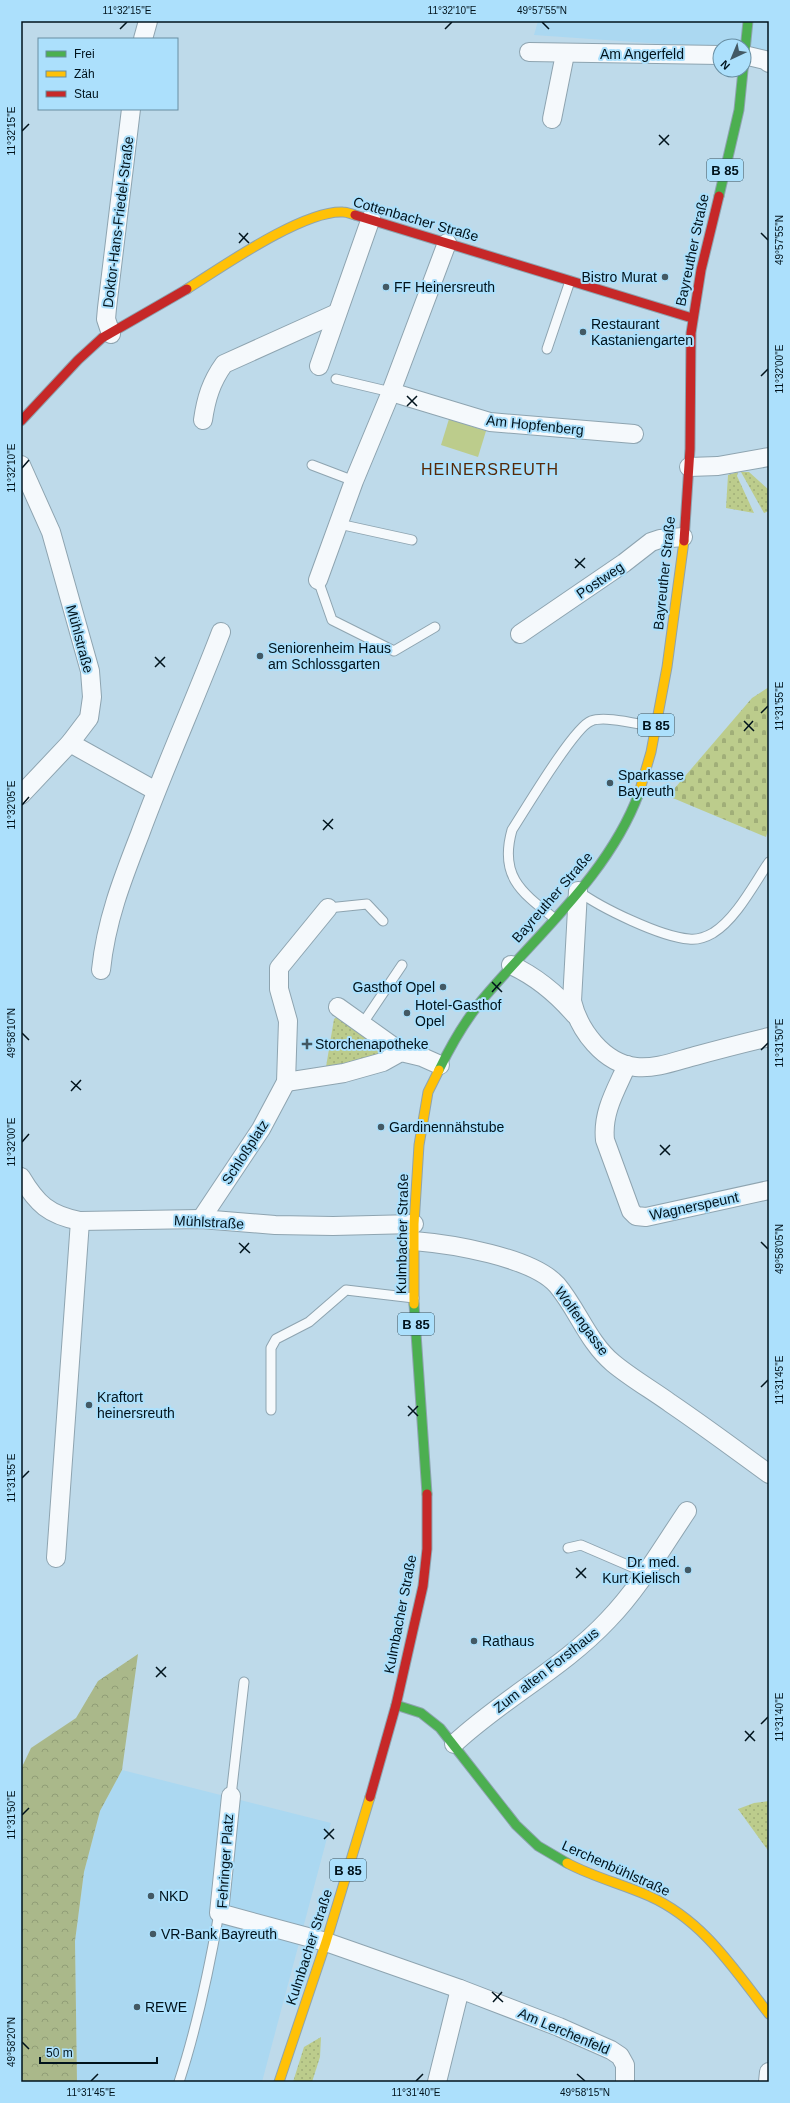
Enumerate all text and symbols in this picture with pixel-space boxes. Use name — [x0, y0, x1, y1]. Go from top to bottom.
text: 11°32'15"E — [103, 5, 152, 16]
text: 11°32'10"E — [428, 5, 477, 16]
text: 49°57'55"N — [517, 5, 567, 16]
legend — [38, 38, 178, 110]
north arrow — [712, 38, 752, 78]
street label: Am Angerfeld — [600, 46, 684, 62]
text: Frei — [74, 47, 95, 61]
text: N — [718, 58, 732, 72]
text: Zäh — [74, 67, 95, 81]
text: Stau — [74, 87, 99, 101]
text: 11°32'15"E — [6, 106, 17, 155]
street label: Doktor-Hans-Friedel-Straße — [100, 135, 136, 309]
road number: B 85 — [707, 159, 743, 181]
street label: Bayreuther Straße — [672, 192, 712, 308]
street label: Cottenbacher Straße — [351, 193, 481, 245]
text: 49°57'55"N — [774, 215, 785, 265]
place label: Bistro Murat — [582, 269, 657, 285]
marker: Bistro Murat — [660, 272, 670, 282]
place label: FF Heinersreuth — [394, 279, 495, 295]
marker: FF Heinersreuth — [381, 282, 391, 292]
place label: Restaurant Kastaniengarten — [591, 316, 693, 348]
marker: Restaurant Kastaniengarten — [578, 327, 588, 337]
text: 11°32'00"E — [774, 344, 785, 393]
street label: Am Hopfenberg — [485, 412, 585, 438]
text: 11°32'10"E — [6, 443, 17, 492]
district label: HEINERSREUTH — [421, 461, 559, 478]
street label: Bayreuther Straße — [650, 515, 678, 631]
street label: Postweg — [573, 558, 627, 602]
street label: Mühlstraße — [63, 603, 97, 675]
place label: Seniorenheim Haus am Schlossgarten — [268, 640, 391, 672]
marker: Seniorenheim Haus am Schlossgarten — [255, 651, 265, 661]
text: 11°31'55"E — [774, 681, 785, 730]
road number: B 85 — [638, 714, 674, 736]
place label: Sparkasse Bayreuth — [618, 767, 684, 799]
marker: Sparkasse Bayreuth — [605, 778, 615, 788]
text: 11°32'05"E — [6, 780, 17, 829]
street label: Bayreuther Straße — [508, 848, 596, 945]
place label: Gasthof Opel — [353, 979, 435, 995]
marker: Gasthof Opel — [438, 982, 448, 992]
place label: Hotel-Gasthof Opel — [415, 997, 501, 1029]
text: 49°58'10"N — [6, 1008, 17, 1058]
marker: Hotel-Gasthof Opel — [402, 1008, 412, 1018]
text: 11°31'50"E — [774, 1018, 785, 1067]
place label: Storchenapotheke — [315, 1036, 429, 1052]
marker: Storchenapotheke — [302, 1039, 312, 1049]
text: 11°32'00"E — [6, 1117, 17, 1166]
street label: Schloßplatz — [218, 1117, 272, 1187]
place label: Gardinennähstube — [389, 1119, 504, 1135]
marker: Gardinennähstube — [376, 1122, 386, 1132]
street label: Kulmbacher Straße — [393, 1173, 411, 1294]
street label: Wagnerspeunt — [648, 1189, 740, 1223]
street label: Mühlstraße — [174, 1212, 245, 1232]
text: 49°58'05"N — [774, 1224, 785, 1274]
street label: Wolfengasse — [552, 1284, 612, 1359]
road number: B 85 — [398, 1313, 434, 1335]
text: 11°31'45"E — [774, 1355, 785, 1404]
place label: Kraftort heinersreuth — [97, 1389, 175, 1421]
marker: Kraftort heinersreuth — [84, 1400, 94, 1410]
text: 11°31'55"E — [6, 1453, 17, 1502]
street label: Kulmbacher Straße — [381, 1553, 419, 1675]
place label: Dr. med. Kurt Kielisch — [602, 1554, 680, 1586]
marker: Dr. med. Kurt Kielisch — [683, 1565, 693, 1575]
street label: Zum alten Forsthaus — [490, 1624, 602, 1716]
place label: Rathaus — [482, 1633, 534, 1649]
marker: Rathaus — [469, 1636, 479, 1646]
text: 11°31'40"E — [774, 1692, 785, 1741]
text: 11°31'50"E — [6, 1790, 17, 1839]
street label: Fehringer Platz — [214, 1813, 236, 1909]
street label: Lerchenbühlstraße — [559, 1837, 673, 1899]
road number: B 85 — [330, 1859, 366, 1881]
street label: Kulmbacher Straße — [283, 1887, 335, 2007]
place label: NKD — [159, 1888, 189, 1904]
marker: NKD — [146, 1891, 156, 1901]
place label: VR-Bank Bayreuth — [161, 1926, 277, 1942]
marker: VR-Bank Bayreuth — [148, 1929, 158, 1939]
place label: REWE — [145, 1999, 187, 2015]
marker: REWE — [132, 2002, 142, 2012]
street label: Am Lerchenfeld — [516, 2004, 612, 2058]
text: 49°58'20"N — [6, 2017, 17, 2067]
scale bar — [40, 2039, 157, 2065]
text: 50 m — [46, 2046, 73, 2060]
text: 11°31'45"E — [67, 2087, 116, 2098]
text: 11°31'40"E — [392, 2087, 441, 2098]
text: 49°58'15"N — [560, 2087, 610, 2098]

